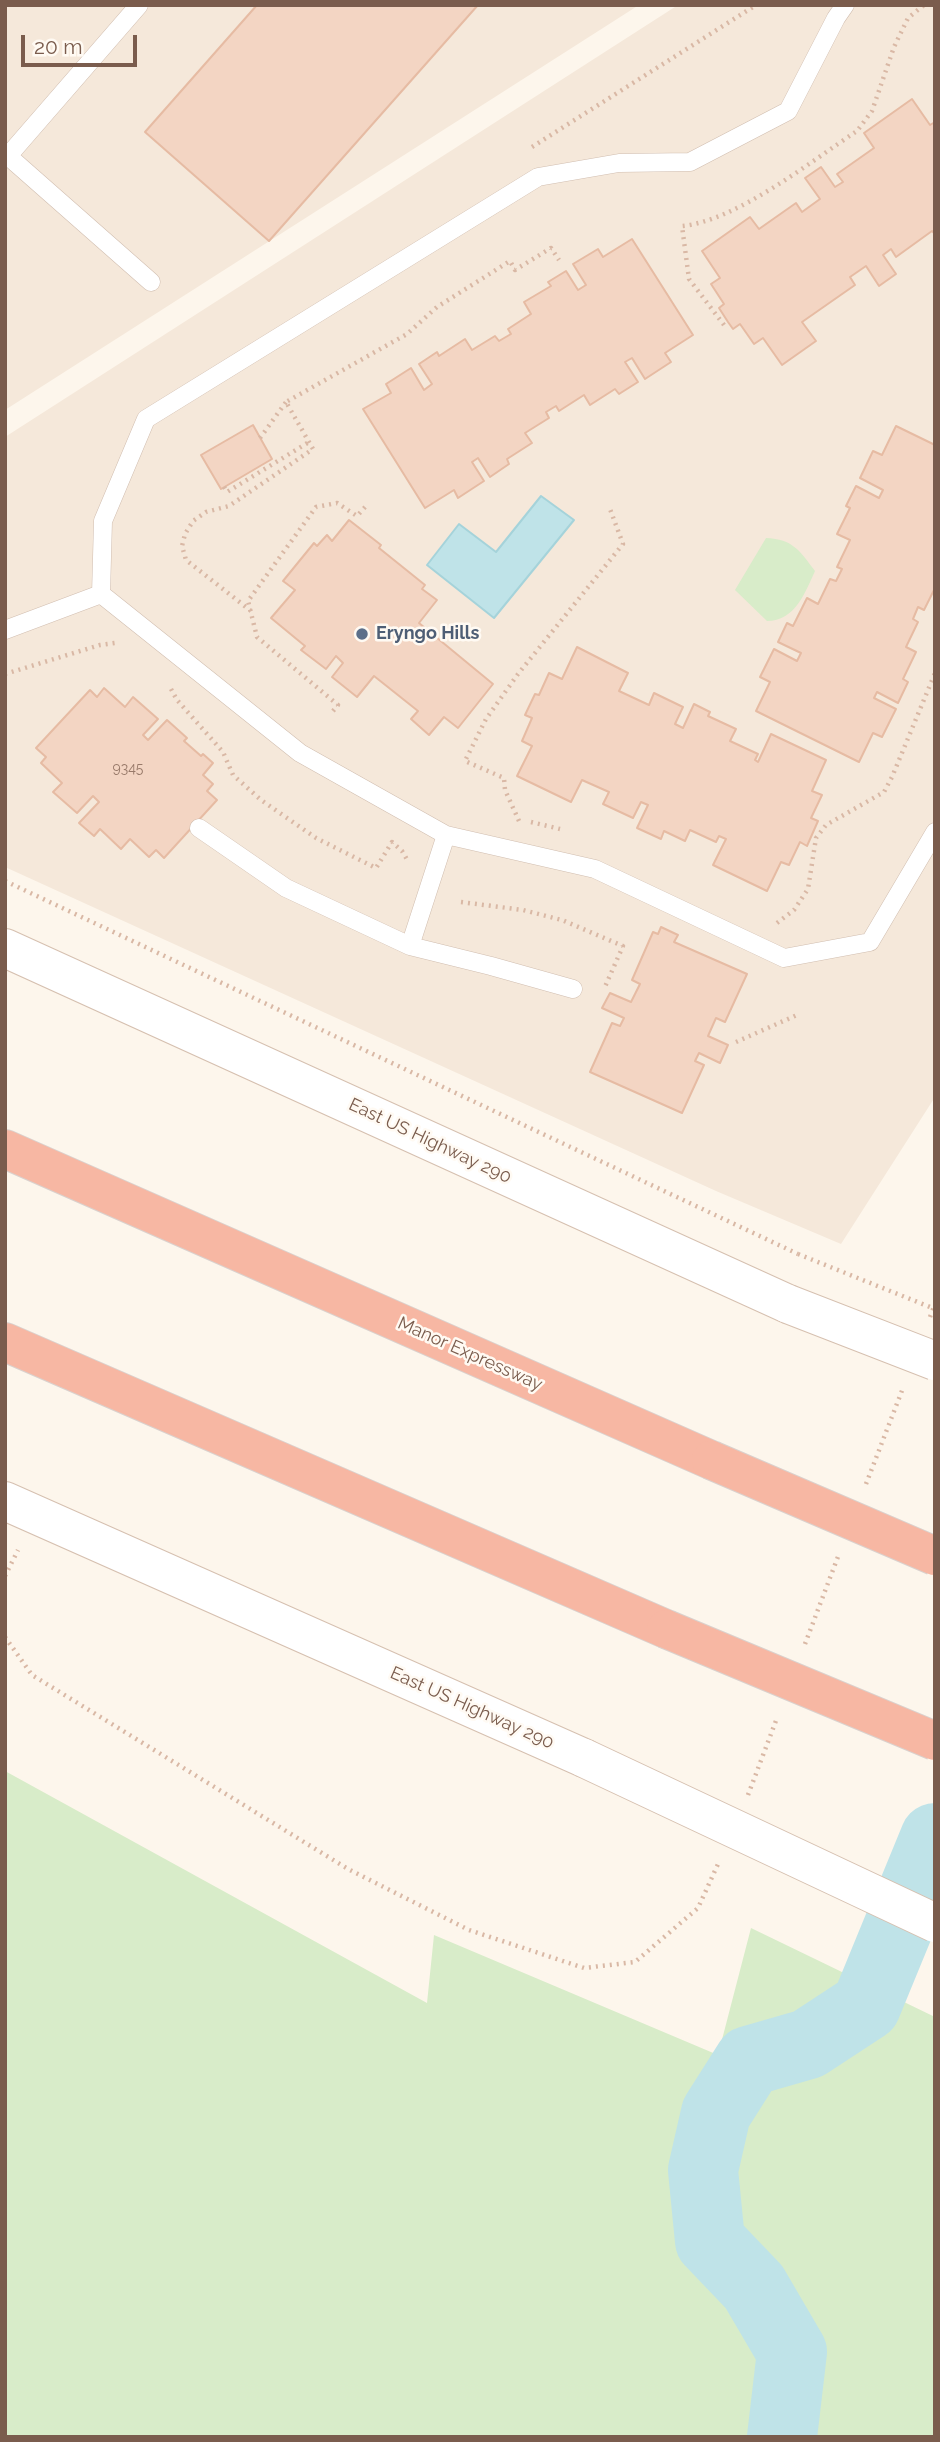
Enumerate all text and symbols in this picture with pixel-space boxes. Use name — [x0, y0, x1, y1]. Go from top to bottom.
scale bar — [24, 21, 140, 65]
text: 20 m — [34, 34, 82, 59]
place label: Eryngo Hills — [376, 623, 479, 645]
marker: Eryngo Hills — [354, 626, 370, 642]
house number: 9345 — [113, 761, 143, 777]
street label: East US Highway 290 — [345, 1094, 515, 1188]
street label: Manor Expressway — [394, 1312, 546, 1396]
street label: East US Highway 290 — [387, 1662, 557, 1754]

